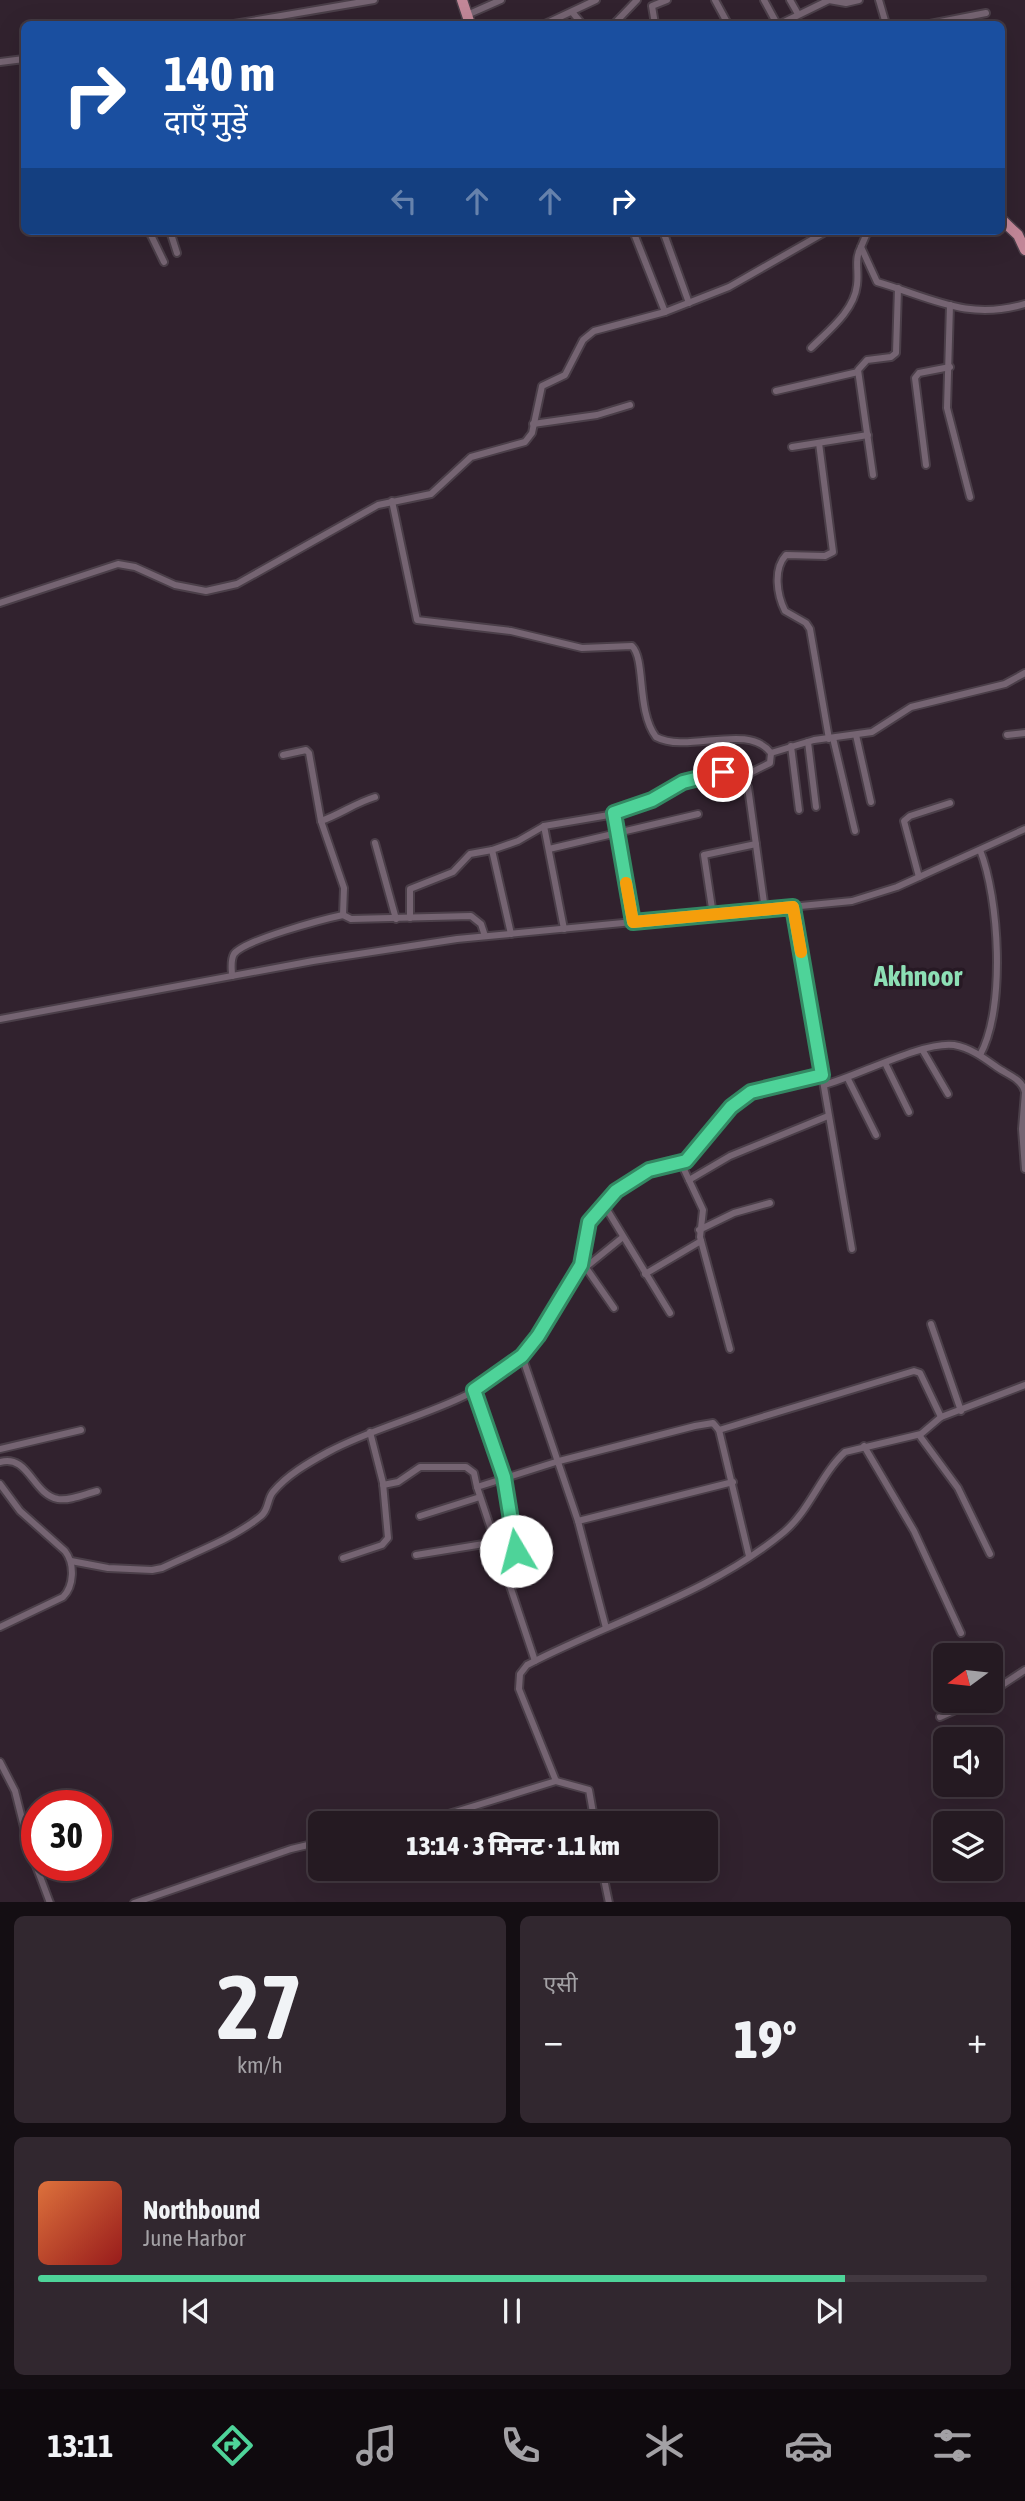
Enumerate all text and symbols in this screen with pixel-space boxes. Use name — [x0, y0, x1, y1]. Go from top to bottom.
text: 140 m — [164, 45, 275, 101]
icon: right — [49, 49, 140, 140]
text: दाएँ मुड़ें — [164, 103, 248, 140]
icon: left — [385, 182, 423, 220]
icon: ahead — [458, 182, 496, 220]
icon: ahead — [531, 182, 569, 220]
icon: right — [604, 182, 642, 220]
pin — [693, 742, 753, 802]
icon: arrive — [704, 753, 742, 791]
district label: Akhnoor — [873, 960, 963, 992]
position arrow — [479, 1514, 553, 1588]
north arrow — [933, 1643, 1003, 1713]
map controls — [933, 1643, 1003, 1881]
button: sound — [933, 1727, 1003, 1797]
speed limit sign: 30 — [21, 1790, 112, 1881]
button: layers — [933, 1811, 1003, 1881]
text: 13:14 · 3 मिनट · 1.1 km — [406, 1831, 620, 1861]
text: 27 — [217, 1954, 303, 2058]
text: एसी — [544, 1971, 578, 1997]
text: 19° — [734, 2009, 797, 2069]
text: − — [544, 2018, 563, 2061]
text: + — [967, 2018, 987, 2061]
text: km/h — [237, 2052, 283, 2078]
text: Northbound — [143, 2195, 260, 2225]
text: June Harbor — [143, 2225, 246, 2251]
icon: previous — [177, 2292, 215, 2330]
icon: pause — [493, 2292, 531, 2330]
icon: next — [810, 2292, 848, 2330]
icon: directions — [208, 2421, 257, 2470]
icon: music — [352, 2421, 401, 2470]
icon: phone — [496, 2421, 545, 2470]
icon: climate — [640, 2421, 689, 2470]
icon: car — [784, 2421, 833, 2470]
icon: filters — [928, 2421, 977, 2470]
text: 13:11 — [48, 2427, 113, 2464]

